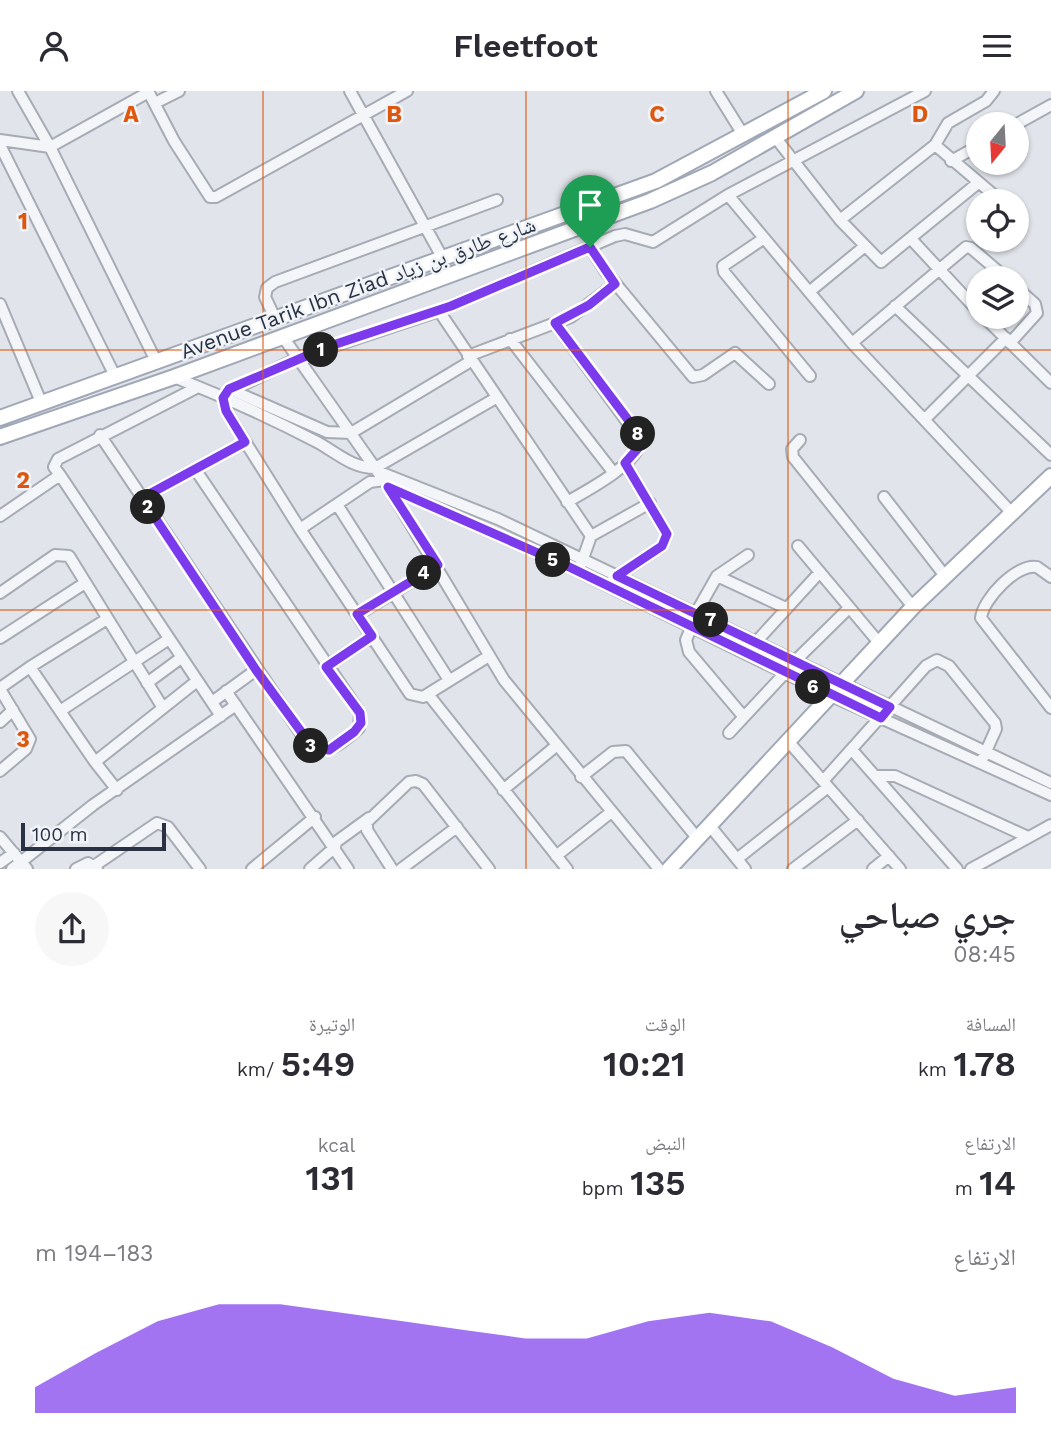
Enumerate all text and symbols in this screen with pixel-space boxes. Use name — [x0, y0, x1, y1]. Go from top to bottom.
icon: person — [35, 27, 73, 65]
text: Fleetfoot — [453, 27, 598, 65]
icon: menu — [978, 27, 1016, 65]
text: A — [123, 101, 139, 128]
text: B — [386, 101, 402, 128]
text: C — [649, 101, 665, 128]
text: D — [912, 101, 928, 128]
north arrow — [966, 112, 1029, 175]
map controls — [966, 112, 1029, 329]
pin — [560, 175, 620, 247]
icon: arrive — [571, 186, 609, 224]
button: locate — [966, 189, 1029, 252]
text: 1 — [18, 208, 28, 235]
street label: Avenue Tarik Ibn Ziad شارع طارق بن زياد — [177, 211, 539, 365]
button: layers — [966, 266, 1029, 329]
pin: 1 — [304, 333, 338, 367]
text: 1 — [316, 338, 325, 361]
pin: 8 — [620, 417, 656, 451]
text: 8 — [632, 422, 643, 445]
text: 2 — [16, 467, 30, 494]
pin: 2 — [130, 489, 166, 525]
text: 2 — [142, 495, 153, 518]
pin: 5 — [536, 543, 570, 577]
text: 5 — [547, 548, 558, 571]
pin: 4 — [406, 555, 442, 591]
text: 4 — [417, 561, 430, 584]
pin: 7 — [694, 603, 728, 637]
text: 7 — [705, 608, 716, 631]
pin: 6 — [796, 669, 830, 705]
text: 6 — [807, 675, 818, 698]
text: 3 — [16, 726, 30, 753]
pin: 3 — [294, 729, 328, 763]
text: 3 — [305, 734, 316, 757]
scale bar — [21, 820, 166, 852]
text: 100 m — [32, 823, 88, 846]
button: share — [35, 892, 109, 966]
text: جري صباحي — [838, 893, 1016, 937]
text: 08:45 — [953, 941, 1016, 968]
text: الوتيرة — [309, 1013, 355, 1036]
text: الوقت — [645, 1013, 686, 1036]
text: المسافة — [966, 1013, 1016, 1036]
text: 5:49 — [281, 1043, 355, 1085]
text: 10:21 — [603, 1043, 686, 1085]
text: 1.78 — [953, 1043, 1016, 1085]
text: /km — [237, 1058, 281, 1081]
text: km — [918, 1058, 953, 1081]
text: النبض — [645, 1132, 686, 1155]
text: الارتفاع — [964, 1132, 1016, 1155]
text: kcal — [318, 1134, 355, 1157]
text: 131 — [306, 1157, 355, 1199]
text: 135 — [630, 1162, 686, 1204]
text: 14 — [979, 1162, 1016, 1204]
text: bpm — [582, 1177, 630, 1200]
text: m — [955, 1177, 979, 1200]
text: 183–194 m — [35, 1240, 153, 1267]
text: الارتفاع — [953, 1244, 1016, 1271]

